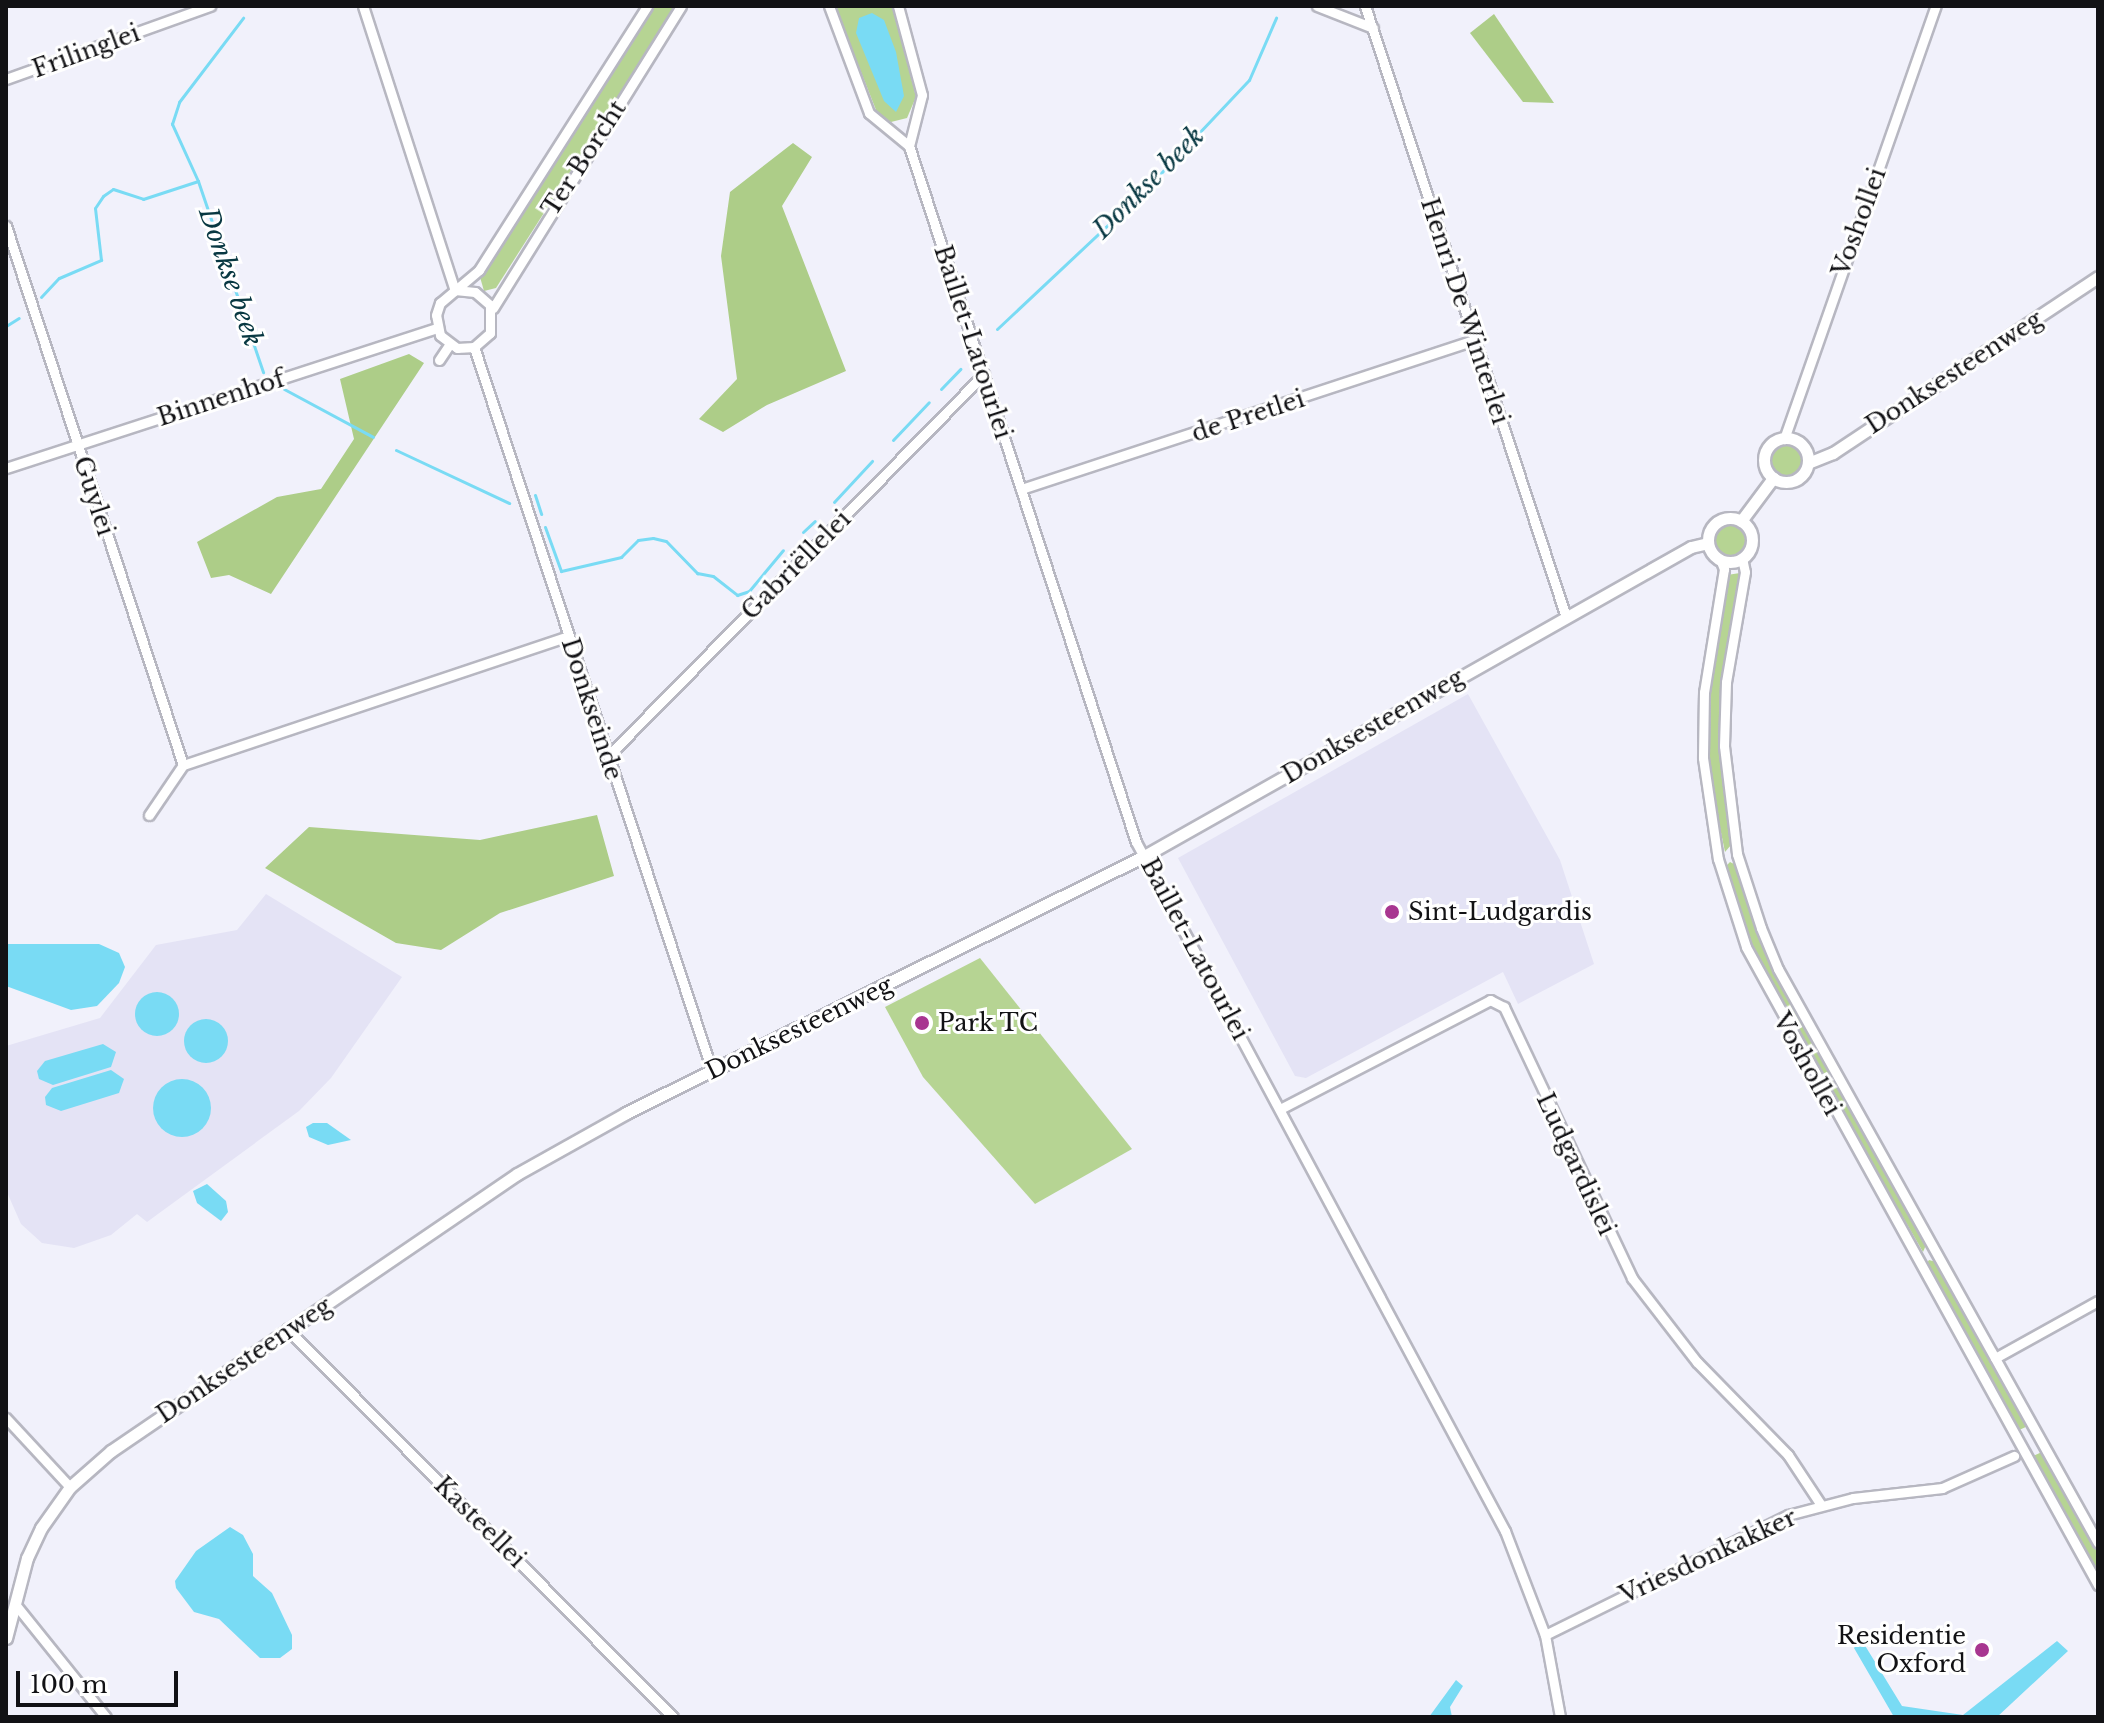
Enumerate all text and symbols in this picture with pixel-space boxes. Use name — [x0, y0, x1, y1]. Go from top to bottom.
street label: Frilinglei — [28, 18, 144, 84]
street label: Ter Borcht — [536, 95, 632, 221]
water label: Donkse beek — [1087, 121, 1211, 245]
street label: Voshollei — [1826, 164, 1892, 280]
street label: Henri De Winterlei — [1415, 194, 1515, 428]
water label: Donkse beek — [192, 204, 268, 350]
street label: Baillet-Latourlei — [928, 242, 1018, 442]
street label: Donksesteenweg — [1860, 304, 2048, 440]
street label: Binnenhof — [154, 364, 288, 432]
street label: de Pretlei — [1188, 384, 1308, 448]
street label: Guylei — [68, 453, 120, 539]
street label: Gabriëllelei — [735, 504, 857, 626]
street label: Donkseinde — [556, 634, 628, 784]
street label: Donksesteenweg — [1277, 662, 1469, 790]
street label: Baillet-Latourlei — [1135, 853, 1255, 1045]
place label: Sint-Ludgardis — [1408, 898, 1592, 926]
marker: Sint-Ludgardis — [1383, 903, 1401, 921]
street label: Donksesteenweg — [701, 970, 897, 1086]
street label: Voshollei — [1767, 1008, 1847, 1120]
place label: Park TC — [938, 1009, 1039, 1037]
marker: Park TC — [913, 1014, 931, 1032]
street label: Ludgardislei — [1530, 1088, 1622, 1240]
street label: Donksesteenweg — [151, 1291, 337, 1429]
street label: Kasteellei — [428, 1470, 532, 1574]
street label: Vriesdonkakker — [1615, 1502, 1801, 1610]
place label: Residentie Oxford — [1837, 1622, 1966, 1678]
marker: Residentie Oxford — [1973, 1641, 1991, 1659]
scale bar — [20, 1655, 182, 1705]
text: 100 m — [30, 1670, 108, 1699]

